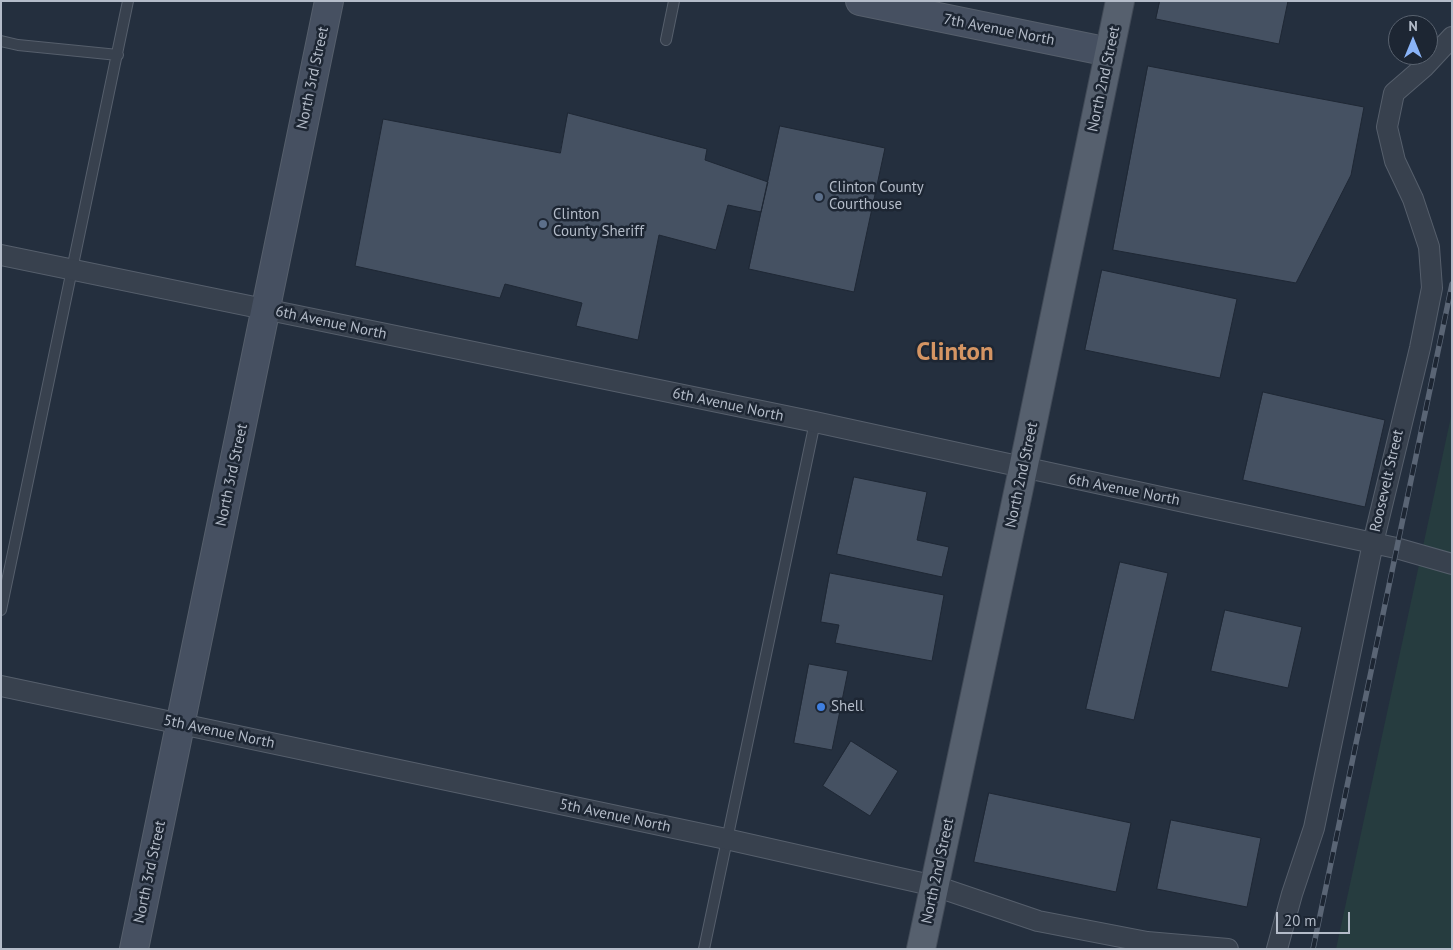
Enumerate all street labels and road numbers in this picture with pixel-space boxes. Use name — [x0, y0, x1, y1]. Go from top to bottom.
street label: 7th Avenue North — [942, 10, 1056, 50]
street label: North 2nd Street — [1084, 24, 1124, 134]
street label: North 3rd Street — [293, 25, 333, 131]
street label: 6th Avenue North — [274, 302, 388, 344]
street label: 6th Avenue North — [671, 384, 785, 426]
street label: North 2nd Street — [1002, 420, 1042, 530]
street label: North 3rd Street — [212, 422, 252, 528]
street label: Roosevelt Street — [1366, 428, 1408, 534]
street label: 6th Avenue North — [1067, 470, 1181, 510]
street label: 5th Avenue North — [162, 711, 276, 753]
street label: 5th Avenue North — [558, 795, 672, 837]
street label: North 2nd Street — [918, 816, 958, 926]
street label: North 3rd Street — [130, 819, 170, 925]

